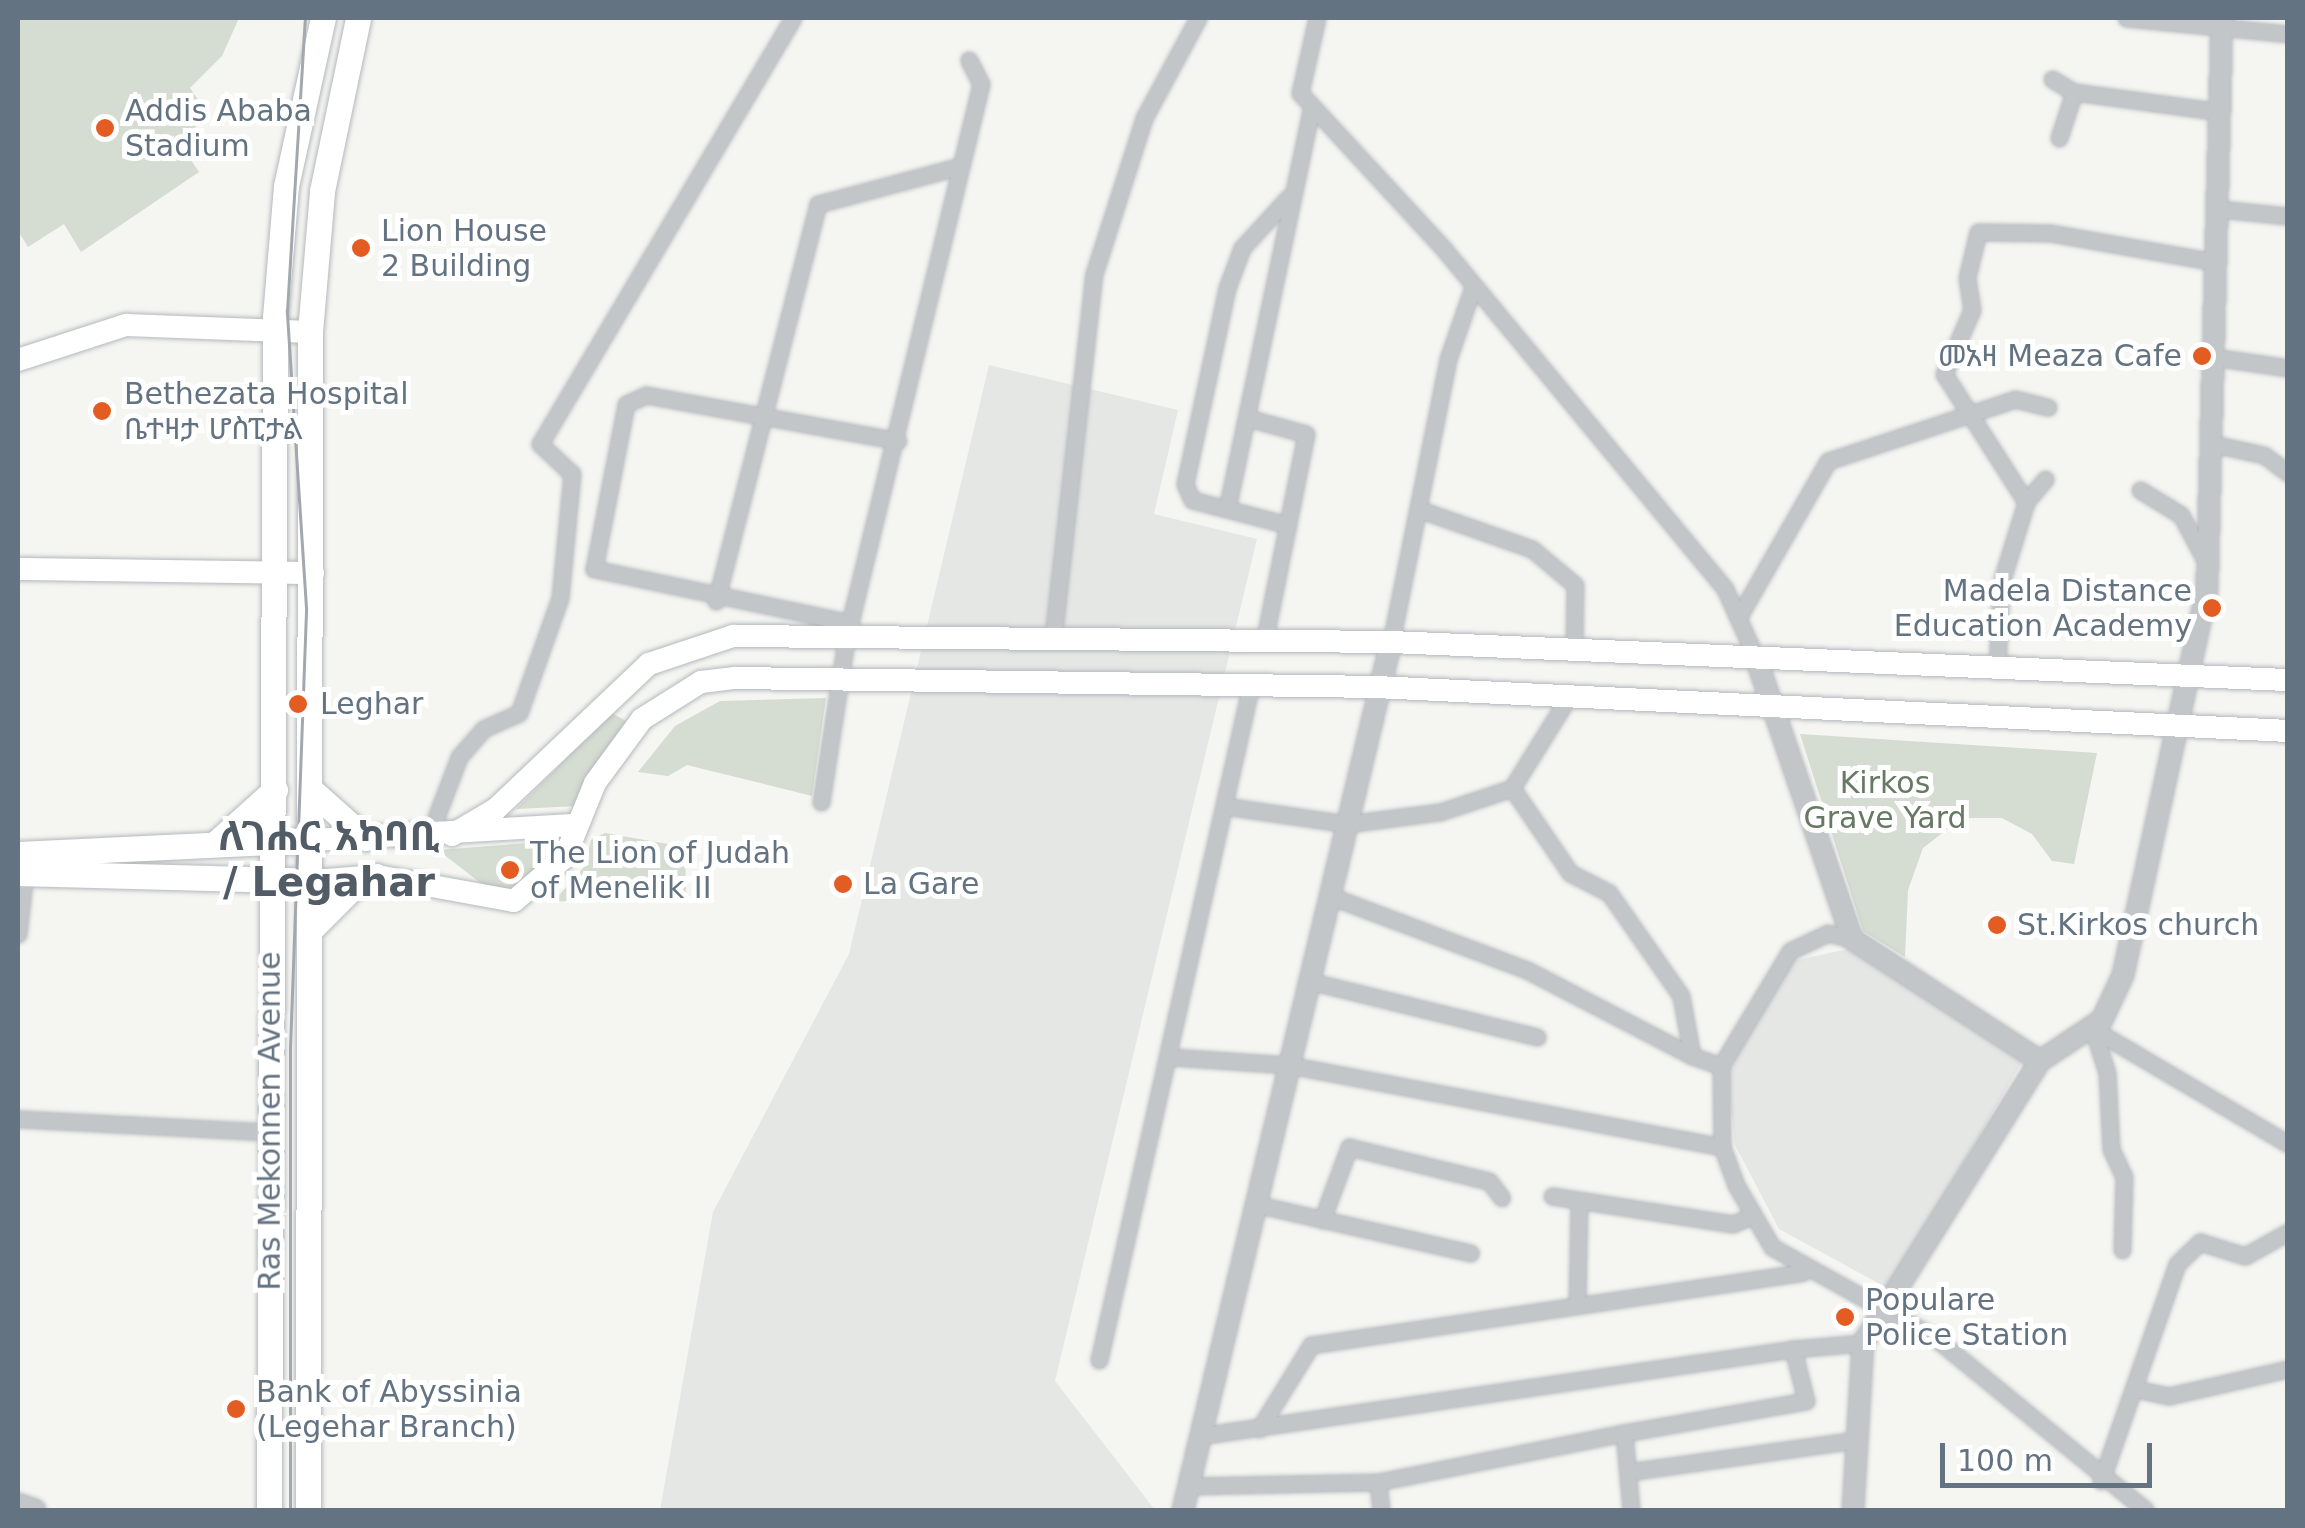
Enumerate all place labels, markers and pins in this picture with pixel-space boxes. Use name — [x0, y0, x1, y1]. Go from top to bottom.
place label: Addis Ababa Stadium — [125, 93, 312, 164]
marker: Addis Ababa Stadium — [94, 117, 116, 139]
place label: Lion House 2 Building — [381, 213, 547, 284]
marker: Lion House 2 Building — [350, 237, 372, 259]
place label: መአዛ Meaza Cafe — [1938, 338, 2182, 374]
marker: መአዛ Meaza Cafe — [2191, 345, 2213, 367]
place label: Bethezata Hospital ቤተዛታ ሆስፒታል — [124, 376, 408, 446]
marker: Bethezata Hospital ቤተዛታ ሆስፒታል — [89, 398, 115, 424]
place label: Madela Distance Education Academy — [1894, 573, 2192, 644]
marker: Madela Distance Education Academy — [2201, 597, 2223, 619]
place label: Leghar — [320, 686, 423, 722]
marker: Leghar — [285, 691, 311, 717]
place label: The Lion of Judah of Menelik II — [530, 835, 790, 906]
marker: The Lion of Judah of Menelik II — [499, 859, 521, 881]
place label: La Gare — [863, 866, 979, 902]
marker: La Gare — [832, 873, 854, 895]
place label: St.Kirkos church — [2017, 907, 2259, 943]
marker: St.Kirkos church — [1986, 914, 2008, 936]
place label: Populare Police Station — [1865, 1282, 2068, 1352]
marker: Populare Police Station — [1834, 1306, 1856, 1328]
place label: Bank of Abyssinia (Legehar Branch) — [256, 1374, 522, 1444]
marker: Bank of Abyssinia (Legehar Branch) — [225, 1398, 247, 1420]

